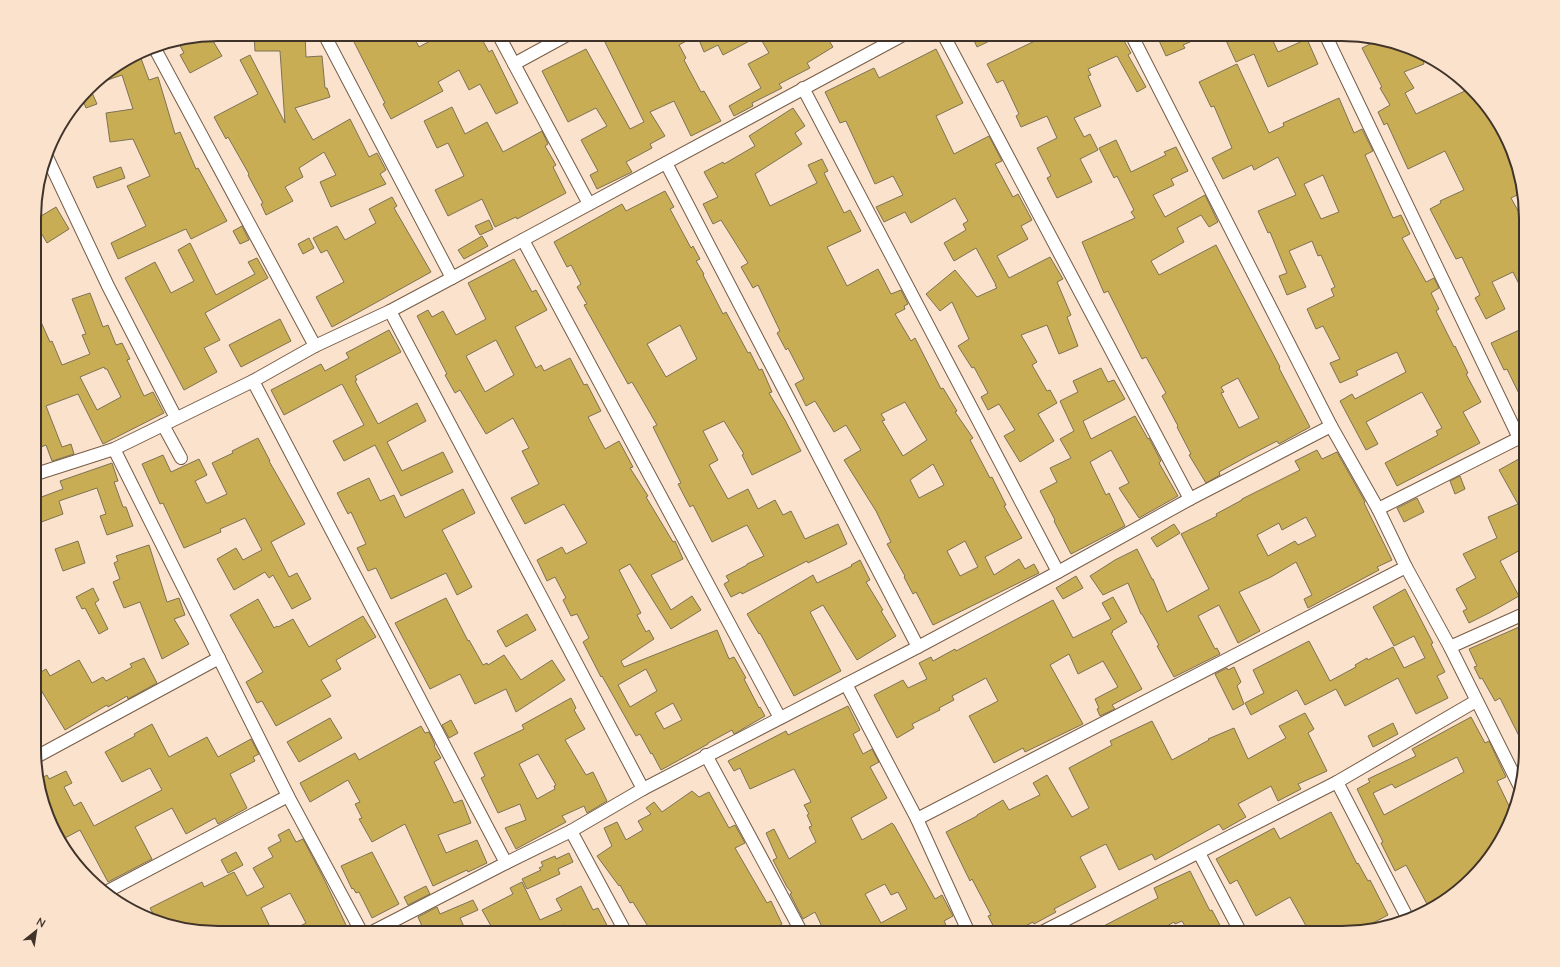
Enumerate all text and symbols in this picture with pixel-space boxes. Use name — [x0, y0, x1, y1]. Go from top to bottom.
north arrow — [16, 911, 56, 951]
text: N — [33, 914, 48, 931]

